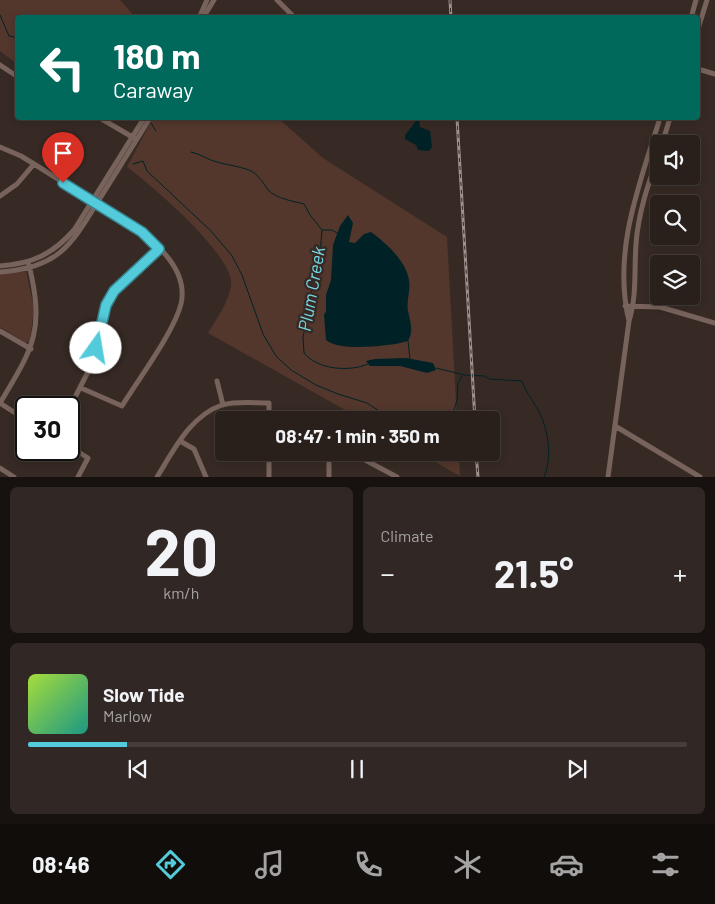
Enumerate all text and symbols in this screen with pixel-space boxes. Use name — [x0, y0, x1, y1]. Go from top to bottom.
text: 180 m — [113, 34, 201, 76]
icon: left — [30, 35, 95, 100]
text: Caraway — [113, 76, 193, 102]
pin — [42, 132, 84, 183]
map controls — [650, 135, 700, 305]
button: sound — [650, 135, 700, 185]
icon: arrive — [49, 139, 77, 167]
button: search — [650, 195, 700, 245]
water label: Plum Creek — [293, 244, 329, 333]
button: layers — [650, 255, 700, 305]
position arrow — [69, 321, 121, 373]
speed limit sign: 30 — [15, 396, 80, 461]
text: 08:47 · 1 min · 350 m — [275, 424, 440, 447]
text: 20 — [145, 511, 218, 589]
text: Climate — [381, 526, 433, 545]
text: 21.5° — [494, 550, 574, 596]
text: − — [381, 556, 395, 590]
text: + — [673, 556, 687, 590]
text: km/h — [163, 583, 199, 602]
text: Slow Tide — [103, 683, 185, 706]
text: Marlow — [103, 706, 152, 725]
icon: previous — [124, 755, 152, 783]
icon: pause — [343, 755, 371, 783]
icon: next — [563, 755, 591, 783]
icon: directions — [153, 847, 188, 882]
icon: music — [252, 847, 287, 882]
icon: phone — [351, 847, 386, 882]
icon: climate — [450, 847, 485, 882]
icon: car — [549, 847, 584, 882]
icon: filters — [648, 847, 683, 882]
text: 08:46 — [32, 851, 90, 877]

